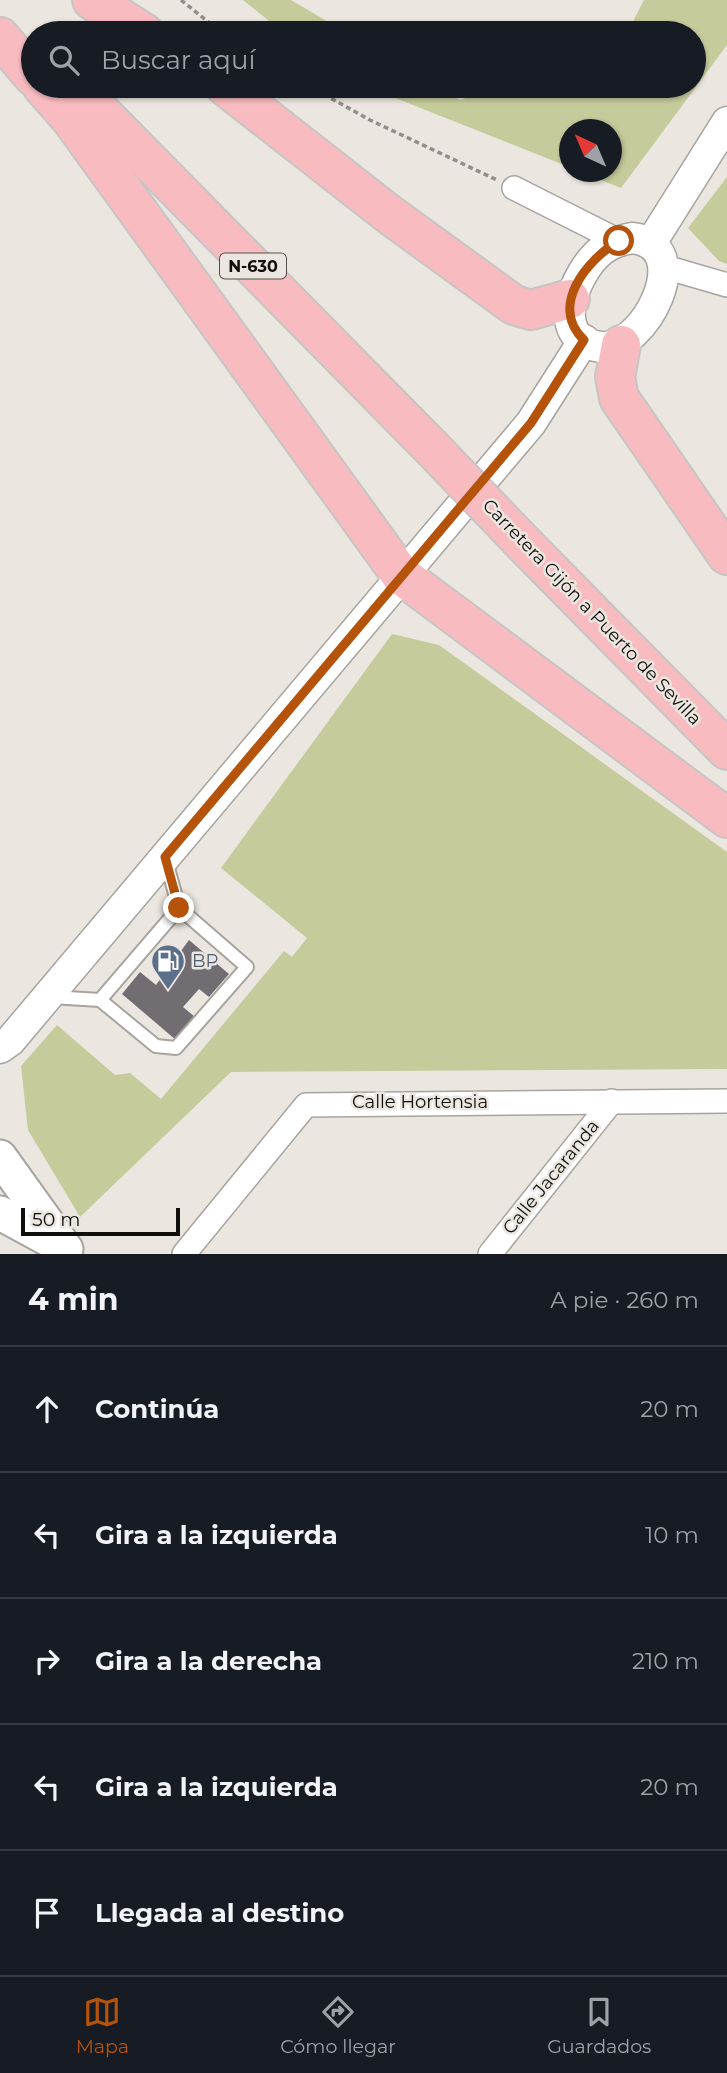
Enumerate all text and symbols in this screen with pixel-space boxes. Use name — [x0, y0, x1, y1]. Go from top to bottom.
search box — [21, 21, 706, 98]
icon: search — [45, 41, 83, 79]
text: Buscar aquí — [101, 44, 255, 76]
north arrow — [559, 119, 622, 182]
route start — [603, 225, 634, 256]
road number: N-630 — [220, 254, 286, 278]
street label: Carretera Gijón a Puerto de Sevilla — [478, 494, 706, 730]
route end — [163, 892, 194, 923]
fuel station icon: BP — [149, 942, 187, 991]
place label: BP — [192, 950, 219, 972]
street label: Calle Hortensia — [352, 1091, 488, 1113]
street label: Calle Jacaranda — [498, 1115, 604, 1239]
scale bar — [21, 1205, 180, 1237]
text: 50 m — [32, 1208, 80, 1231]
text: 4 min — [28, 1281, 118, 1318]
text: A pie · 260 m — [550, 1286, 699, 1314]
icon: ahead — [28, 1390, 66, 1428]
text: Continúa — [95, 1393, 219, 1425]
text: 20 m — [640, 1395, 699, 1423]
icon: left — [28, 1516, 66, 1554]
text: Gira a la izquierda — [95, 1519, 338, 1551]
text: 10 m — [645, 1521, 699, 1549]
icon: right — [28, 1642, 66, 1680]
text: Gira a la derecha — [95, 1645, 322, 1677]
text: 210 m — [632, 1647, 699, 1675]
icon: left — [28, 1768, 66, 1806]
text: Gira a la izquierda — [95, 1771, 338, 1803]
text: 20 m — [640, 1773, 699, 1801]
icon: arrive — [28, 1894, 66, 1932]
text: Llegada al destino — [95, 1897, 344, 1929]
tab: Mapa — [76, 1993, 129, 2058]
tab: Cómo llegar — [280, 1993, 396, 2058]
tab: Guardados — [547, 1993, 651, 2058]

